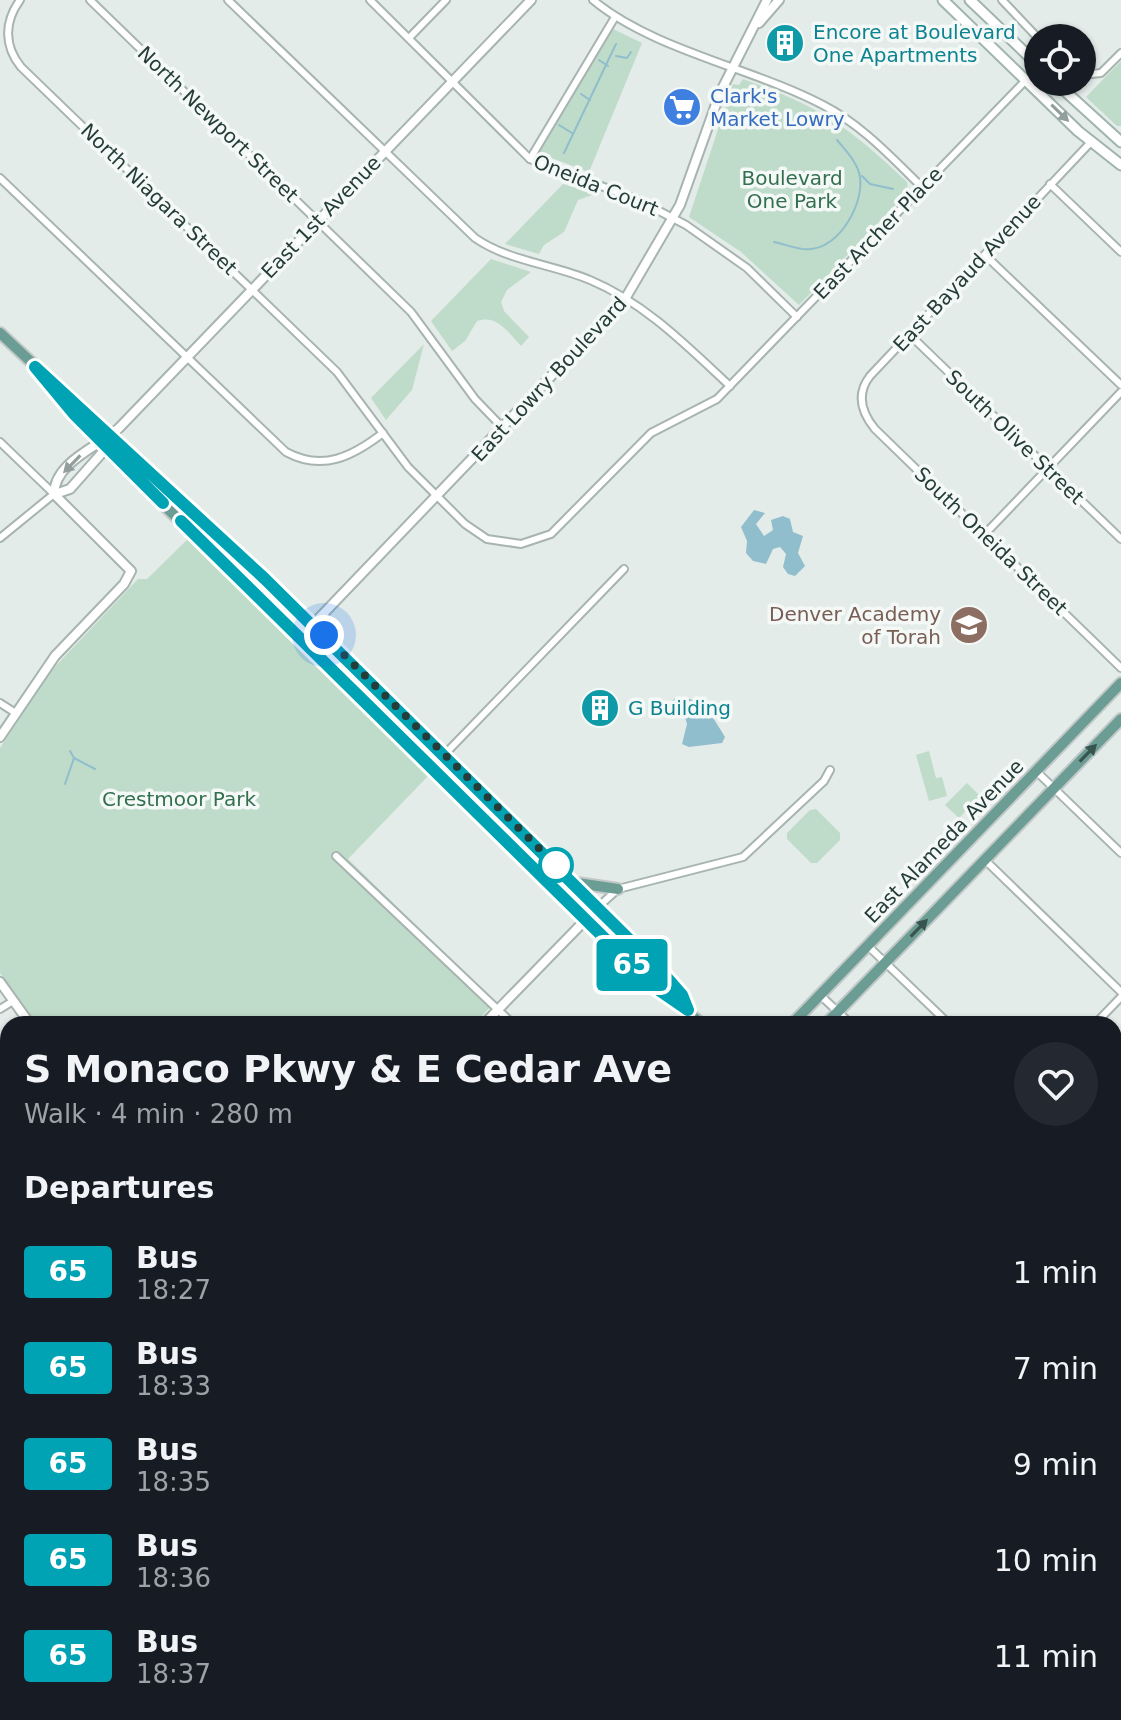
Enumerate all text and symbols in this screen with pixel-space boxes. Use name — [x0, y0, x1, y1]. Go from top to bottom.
place label: Encore at Boulevard One Apartments — [813, 20, 1016, 67]
building icon: Encore at Boulevard One Apartments — [764, 22, 806, 64]
map controls — [1024, 24, 1096, 96]
button: locate — [1024, 24, 1096, 96]
street label: North Newport Street — [133, 41, 303, 207]
place label: Clark's Market Lowry — [710, 84, 845, 131]
supermarket icon: Clark's Market Lowry — [661, 86, 703, 128]
one-way arrow — [1050, 103, 1069, 121]
street label: North Niagara Street — [76, 118, 242, 280]
street label: Oneida Court — [530, 149, 662, 221]
street label: East 1st Avenue — [256, 151, 386, 283]
street label: East Archer Place — [809, 162, 947, 304]
park label: Boulevard One Park — [741, 166, 843, 213]
street label: East Bayaud Avenue — [888, 190, 1046, 356]
street label: East Lowry Boulevard — [466, 292, 632, 466]
street label: South Olive Street — [941, 365, 1089, 509]
one-way arrow — [63, 454, 82, 473]
street label: South Oneida Street — [910, 462, 1072, 620]
place label: Denver Academy of Torah — [769, 602, 941, 649]
school or university icon: Denver Academy of Torah — [948, 604, 990, 646]
your location — [304, 615, 344, 655]
building icon: G Building — [579, 687, 621, 729]
place label: G Building — [628, 696, 731, 720]
one-way arrow — [1078, 744, 1096, 763]
street label: East Alameda Avenue — [860, 754, 1028, 928]
park label: Crestmoor Park — [102, 787, 256, 811]
unlabelled marker — [539, 848, 573, 882]
one-way arrow — [909, 919, 928, 938]
line badge: 65 — [596, 939, 668, 991]
text: 65 — [613, 948, 651, 981]
button: heart — [1014, 1042, 1098, 1126]
text: S Monaco Pkwy & E Cedar Ave — [24, 1047, 672, 1091]
text: Walk · 4 min · 280 m — [24, 1099, 293, 1129]
text: Departures — [24, 1170, 214, 1205]
text: Bus — [136, 1240, 198, 1275]
text: 65 — [49, 1255, 87, 1288]
text: 1 min — [1013, 1255, 1098, 1290]
text: 18:27 — [136, 1275, 211, 1305]
text: Bus — [136, 1336, 198, 1371]
text: 65 — [49, 1351, 87, 1384]
text: 7 min — [1013, 1351, 1098, 1386]
text: 18:33 — [136, 1371, 211, 1401]
text: Bus — [136, 1432, 198, 1467]
text: 65 — [49, 1447, 87, 1480]
text: 9 min — [1013, 1447, 1098, 1482]
text: 18:35 — [136, 1467, 211, 1497]
text: Bus — [136, 1528, 198, 1563]
text: 65 — [49, 1543, 87, 1576]
text: 10 min — [994, 1543, 1098, 1578]
text: 18:36 — [136, 1563, 211, 1593]
text: Bus — [136, 1624, 198, 1659]
text: 65 — [49, 1639, 87, 1672]
text: 11 min — [994, 1639, 1098, 1674]
text: 18:37 — [136, 1659, 211, 1689]

